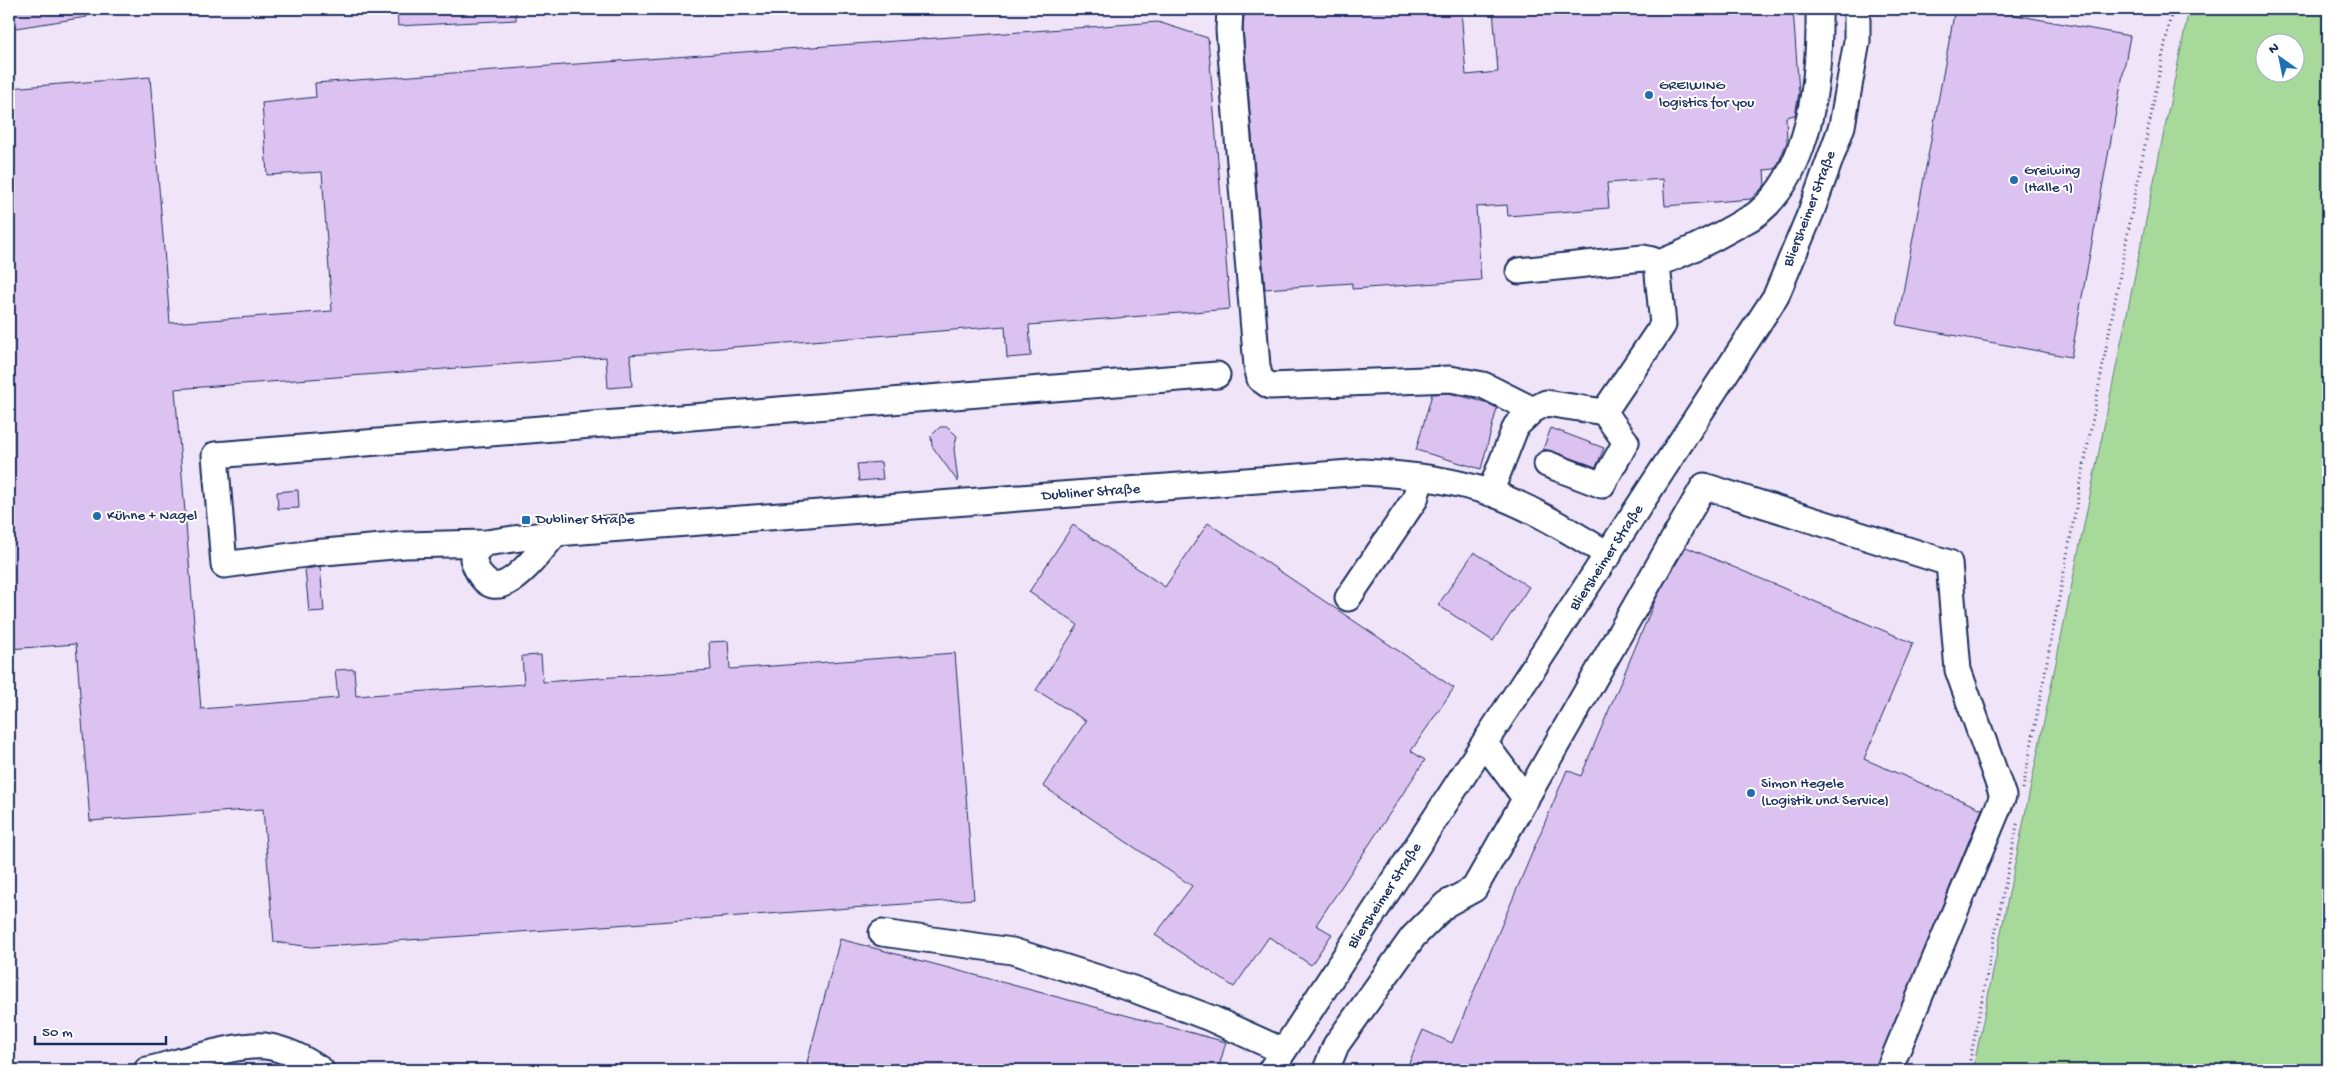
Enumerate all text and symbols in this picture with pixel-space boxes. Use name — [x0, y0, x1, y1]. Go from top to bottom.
north arrow — [2254, 32, 2304, 82]
text: N — [2266, 40, 2283, 59]
place label: GREIWING logistics for you — [1659, 77, 1754, 112]
marker: GREIWING logistics for you — [1643, 89, 1655, 101]
street label: Bliersheimer Straße — [1779, 148, 1840, 270]
place label: Greiwing (Halle 1) — [2024, 162, 2080, 197]
marker: Greiwing (Halle 1) — [2008, 174, 2020, 186]
street label: Dubliner Straße — [1040, 481, 1141, 505]
street label: Bliersheimer Straße — [1565, 501, 1648, 615]
place label: Kühne + Nagel — [107, 507, 197, 525]
marker: Kühne + Nagel — [91, 510, 103, 522]
place label: Dubliner Straße — [535, 511, 635, 529]
marker: Dubliner Straße — [520, 514, 532, 526]
place label: Simon Hegele (Logistik und Service) — [1761, 775, 1889, 810]
marker: Simon Hegele (Logistik und Service) — [1745, 787, 1757, 799]
street label: Bliersheimer Straße — [1343, 839, 1426, 953]
scale bar — [35, 1014, 166, 1046]
text: 50 m — [42, 1024, 73, 1042]

